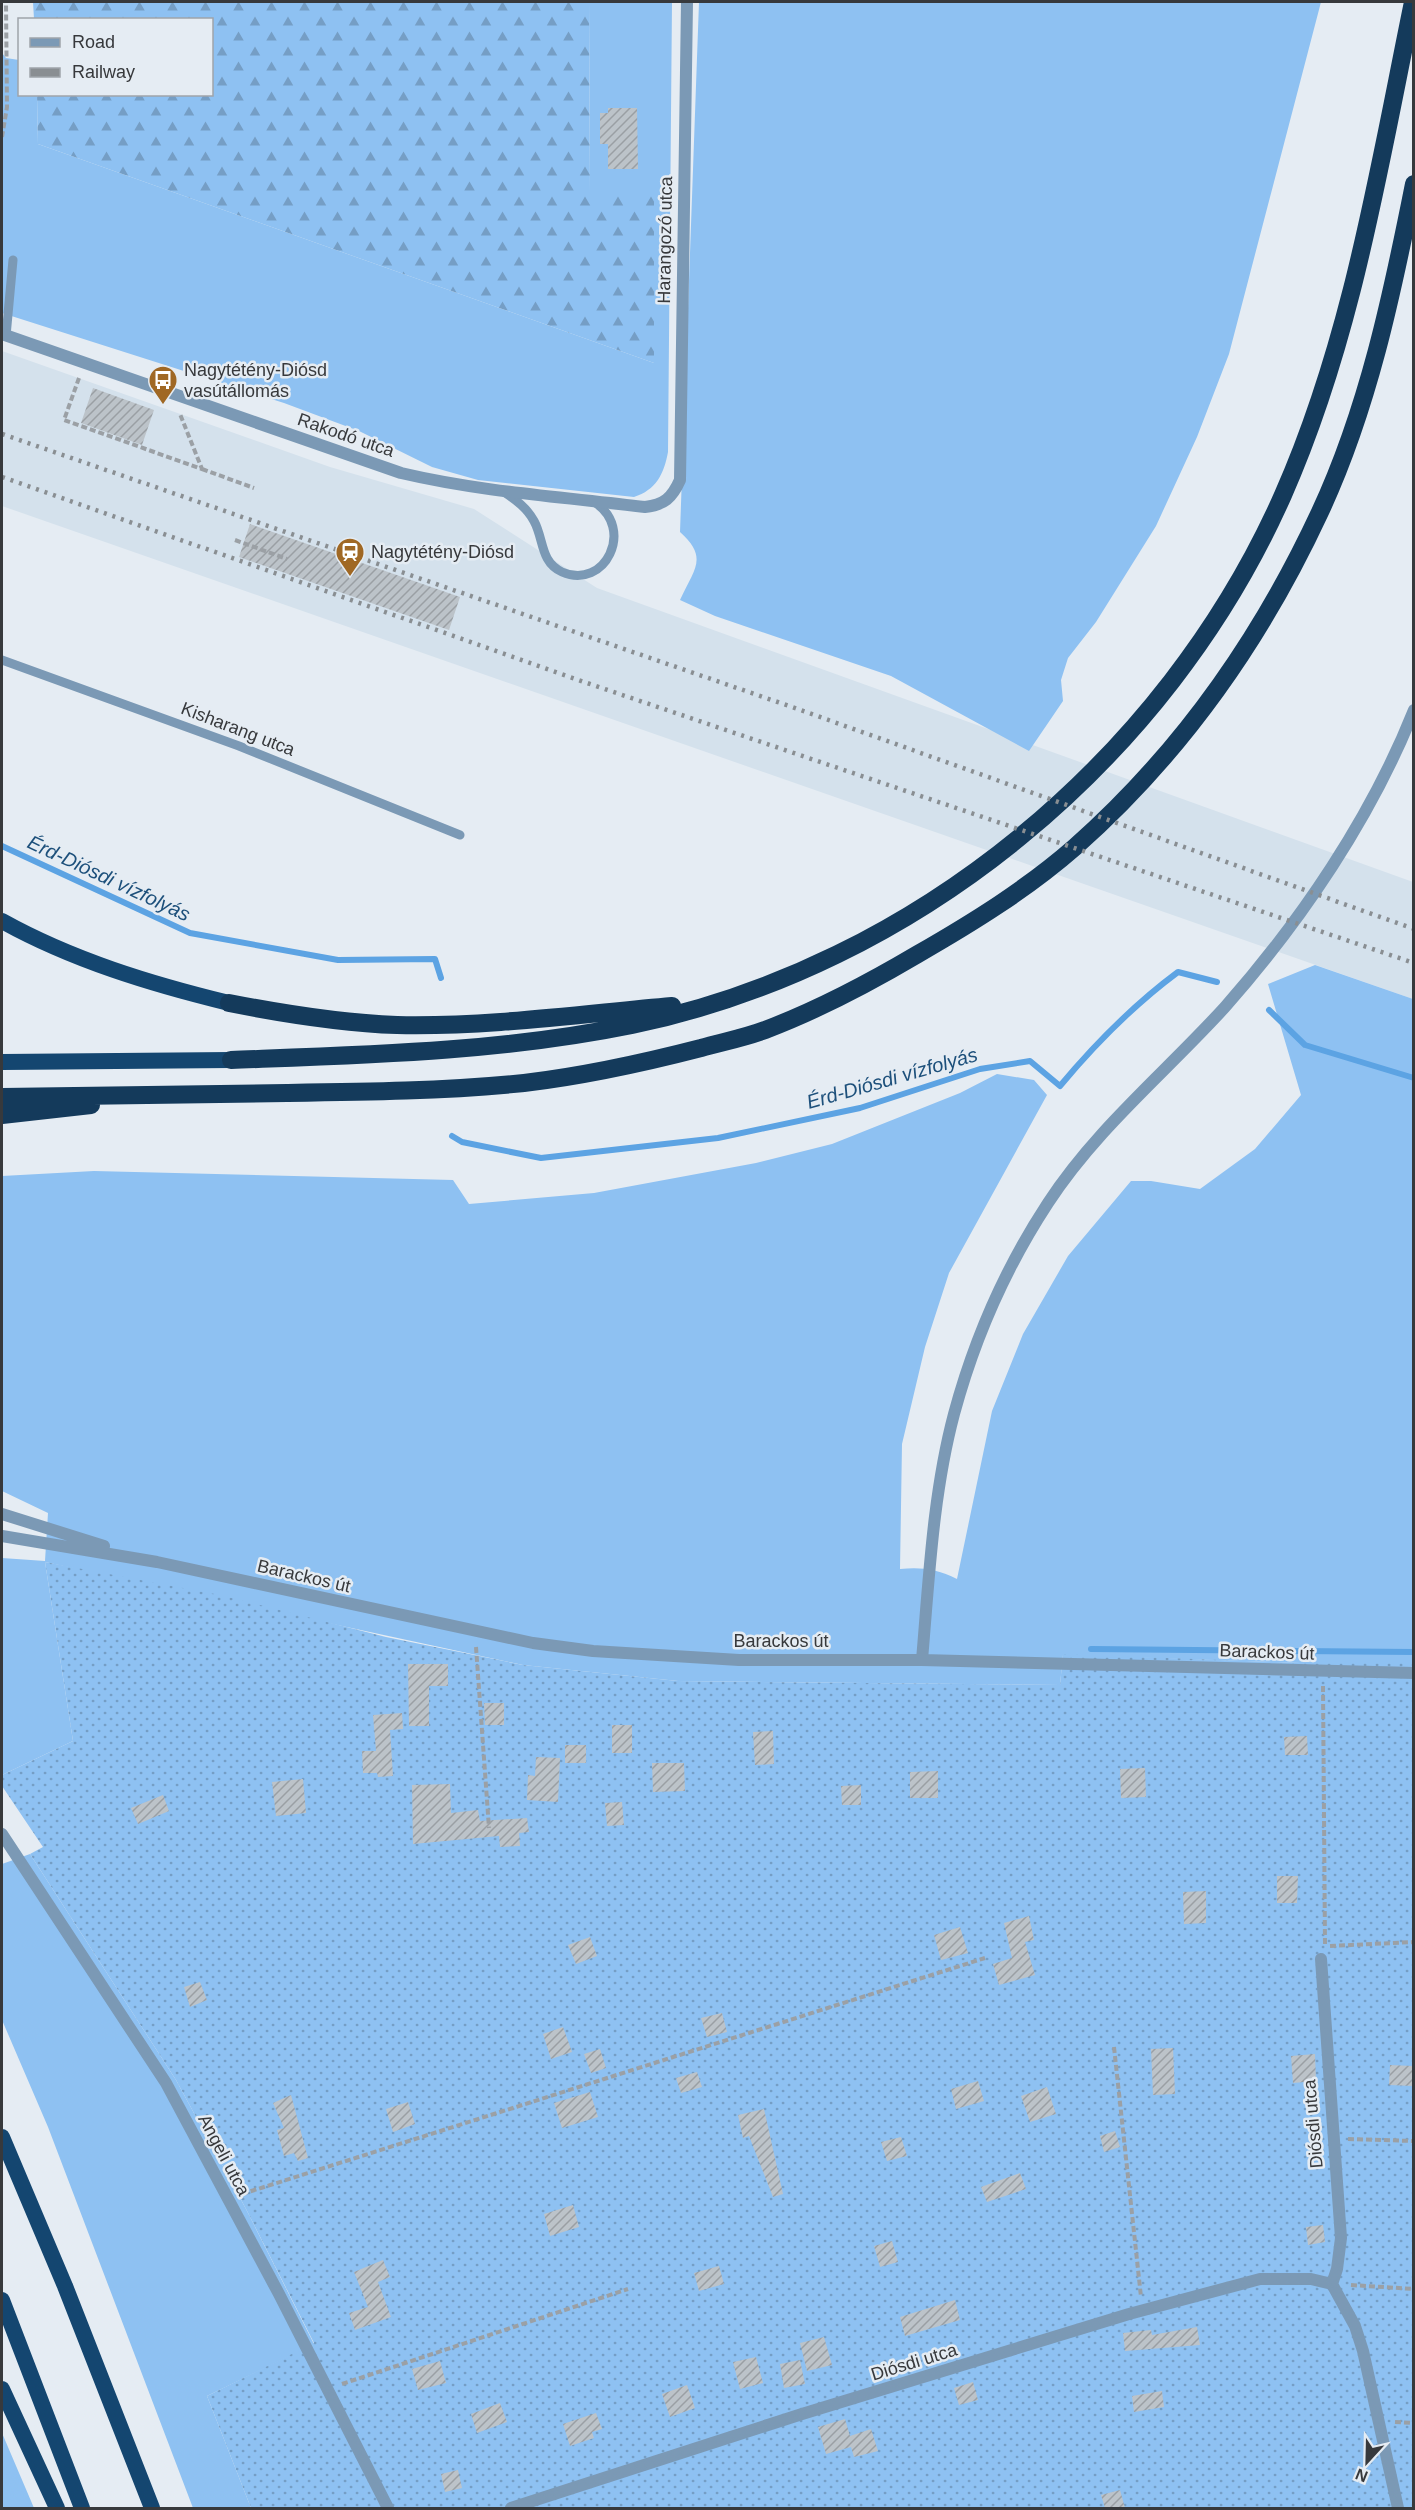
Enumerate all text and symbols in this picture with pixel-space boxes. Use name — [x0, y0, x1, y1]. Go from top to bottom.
legend — [18, 18, 213, 96]
text: Road — [72, 32, 115, 52]
text: Railway — [72, 62, 135, 82]
street label: Harangozó utca — [654, 175, 676, 304]
place label: Nagytétény-Diósd vasútállomás — [184, 360, 327, 401]
bus stop icon: Nagytétény-Diósd vasútállomás — [147, 364, 179, 406]
street label: Rakodó utca — [295, 409, 398, 461]
station icon: Nagytétény-Diósd — [334, 536, 366, 578]
place label: Nagytétény-Diósd — [371, 542, 514, 562]
street label: Kisharang utca — [178, 698, 299, 760]
water label: Érd-Diósdi vízfolyás — [24, 831, 194, 925]
water label: Érd-Diósdi vízfolyás — [804, 1043, 980, 1113]
street label: Barackos út — [255, 1556, 353, 1596]
street label: Barackos út — [733, 1631, 829, 1651]
street label: Barackos út — [1219, 1640, 1315, 1664]
street label: Diósdi utca — [1299, 2078, 1327, 2169]
street label: Angeli utca — [194, 2111, 254, 2200]
street label: Diósdi utca — [868, 2339, 960, 2385]
north arrow — [1337, 2432, 1397, 2492]
text: N — [1353, 2465, 1370, 2485]

